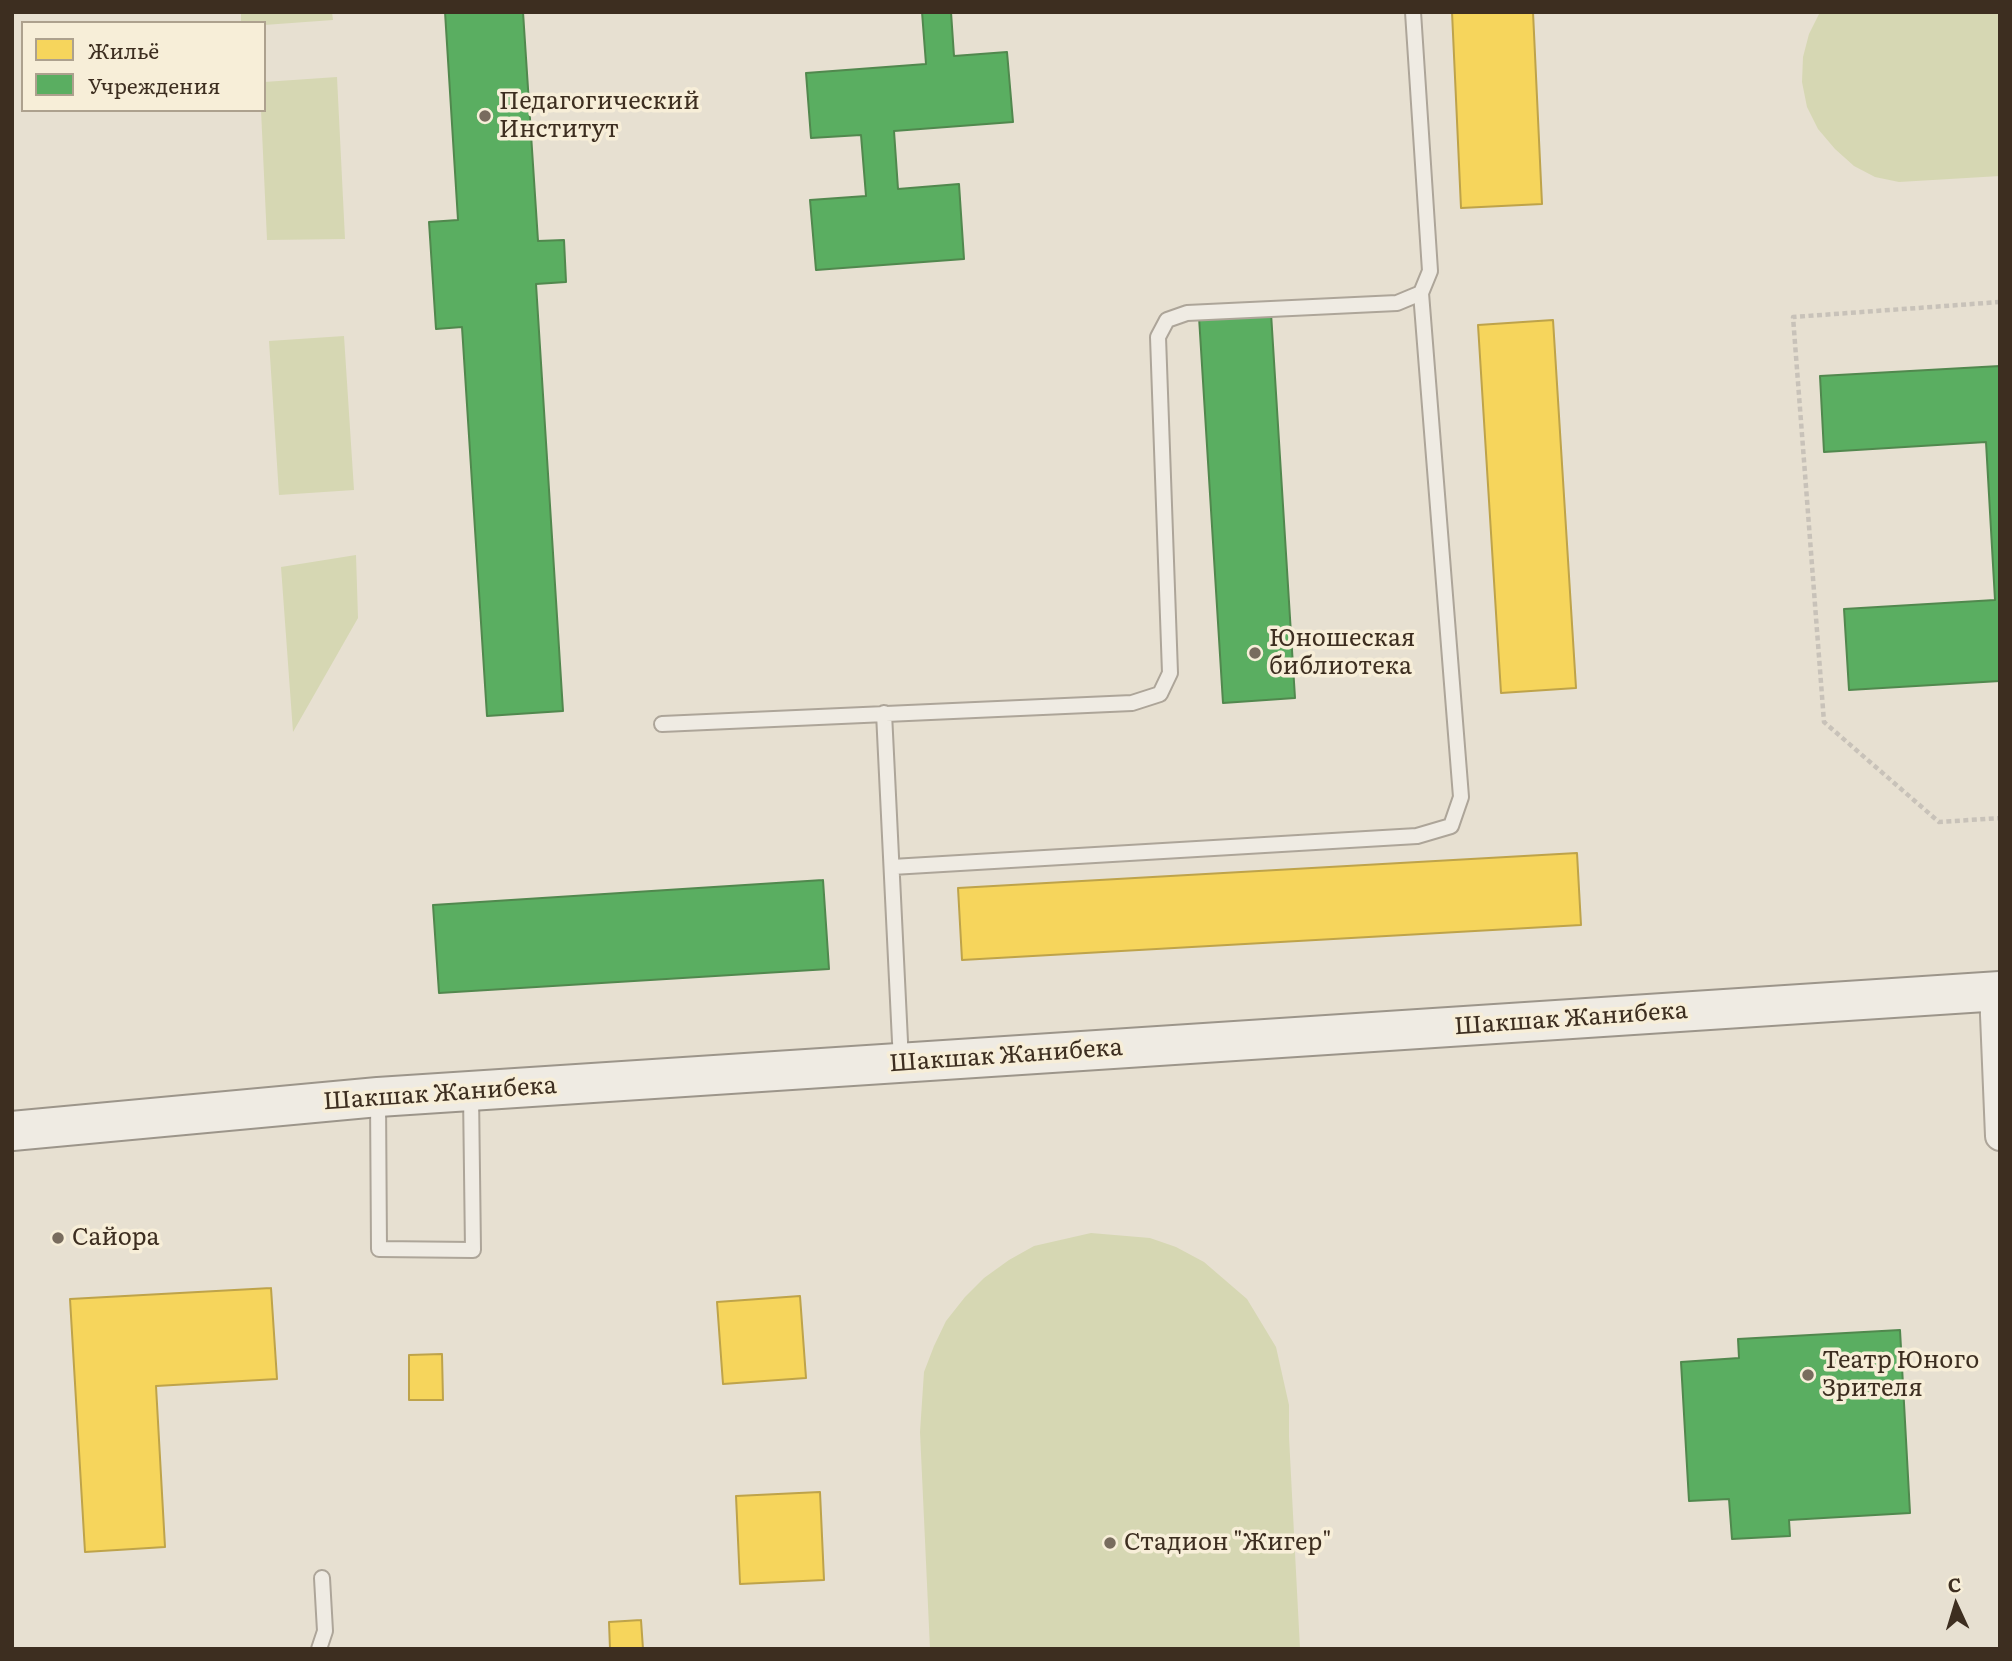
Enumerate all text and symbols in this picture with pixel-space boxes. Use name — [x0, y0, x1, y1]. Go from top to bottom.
legend — [21, 21, 266, 112]
text: Жильё — [88, 34, 159, 65]
text: Учреждения — [88, 69, 220, 100]
place label: Педагогический Институт — [499, 88, 700, 144]
marker: Педагогический Институт — [477, 108, 493, 124]
place label: Юношеская библиотека — [1269, 625, 1415, 681]
marker: Юношеская библиотека — [1247, 645, 1263, 661]
street label: Шакшак Жанибека — [1453, 996, 1689, 1042]
street label: Шакшак Жанибека — [888, 1033, 1124, 1079]
street label: Шакшак Жанибека — [322, 1071, 558, 1117]
place label: Сайора — [72, 1224, 159, 1252]
marker: Сайора — [50, 1230, 66, 1246]
place label: Театр Юного Зрителя — [1822, 1347, 1979, 1403]
marker: Театр Юного Зрителя — [1800, 1367, 1816, 1383]
place label: Стадион "Жигер" — [1124, 1529, 1332, 1557]
marker: Стадион "Жигер" — [1102, 1535, 1118, 1551]
north arrow — [1921, 1570, 1991, 1640]
text: С — [1947, 1570, 1962, 1598]

